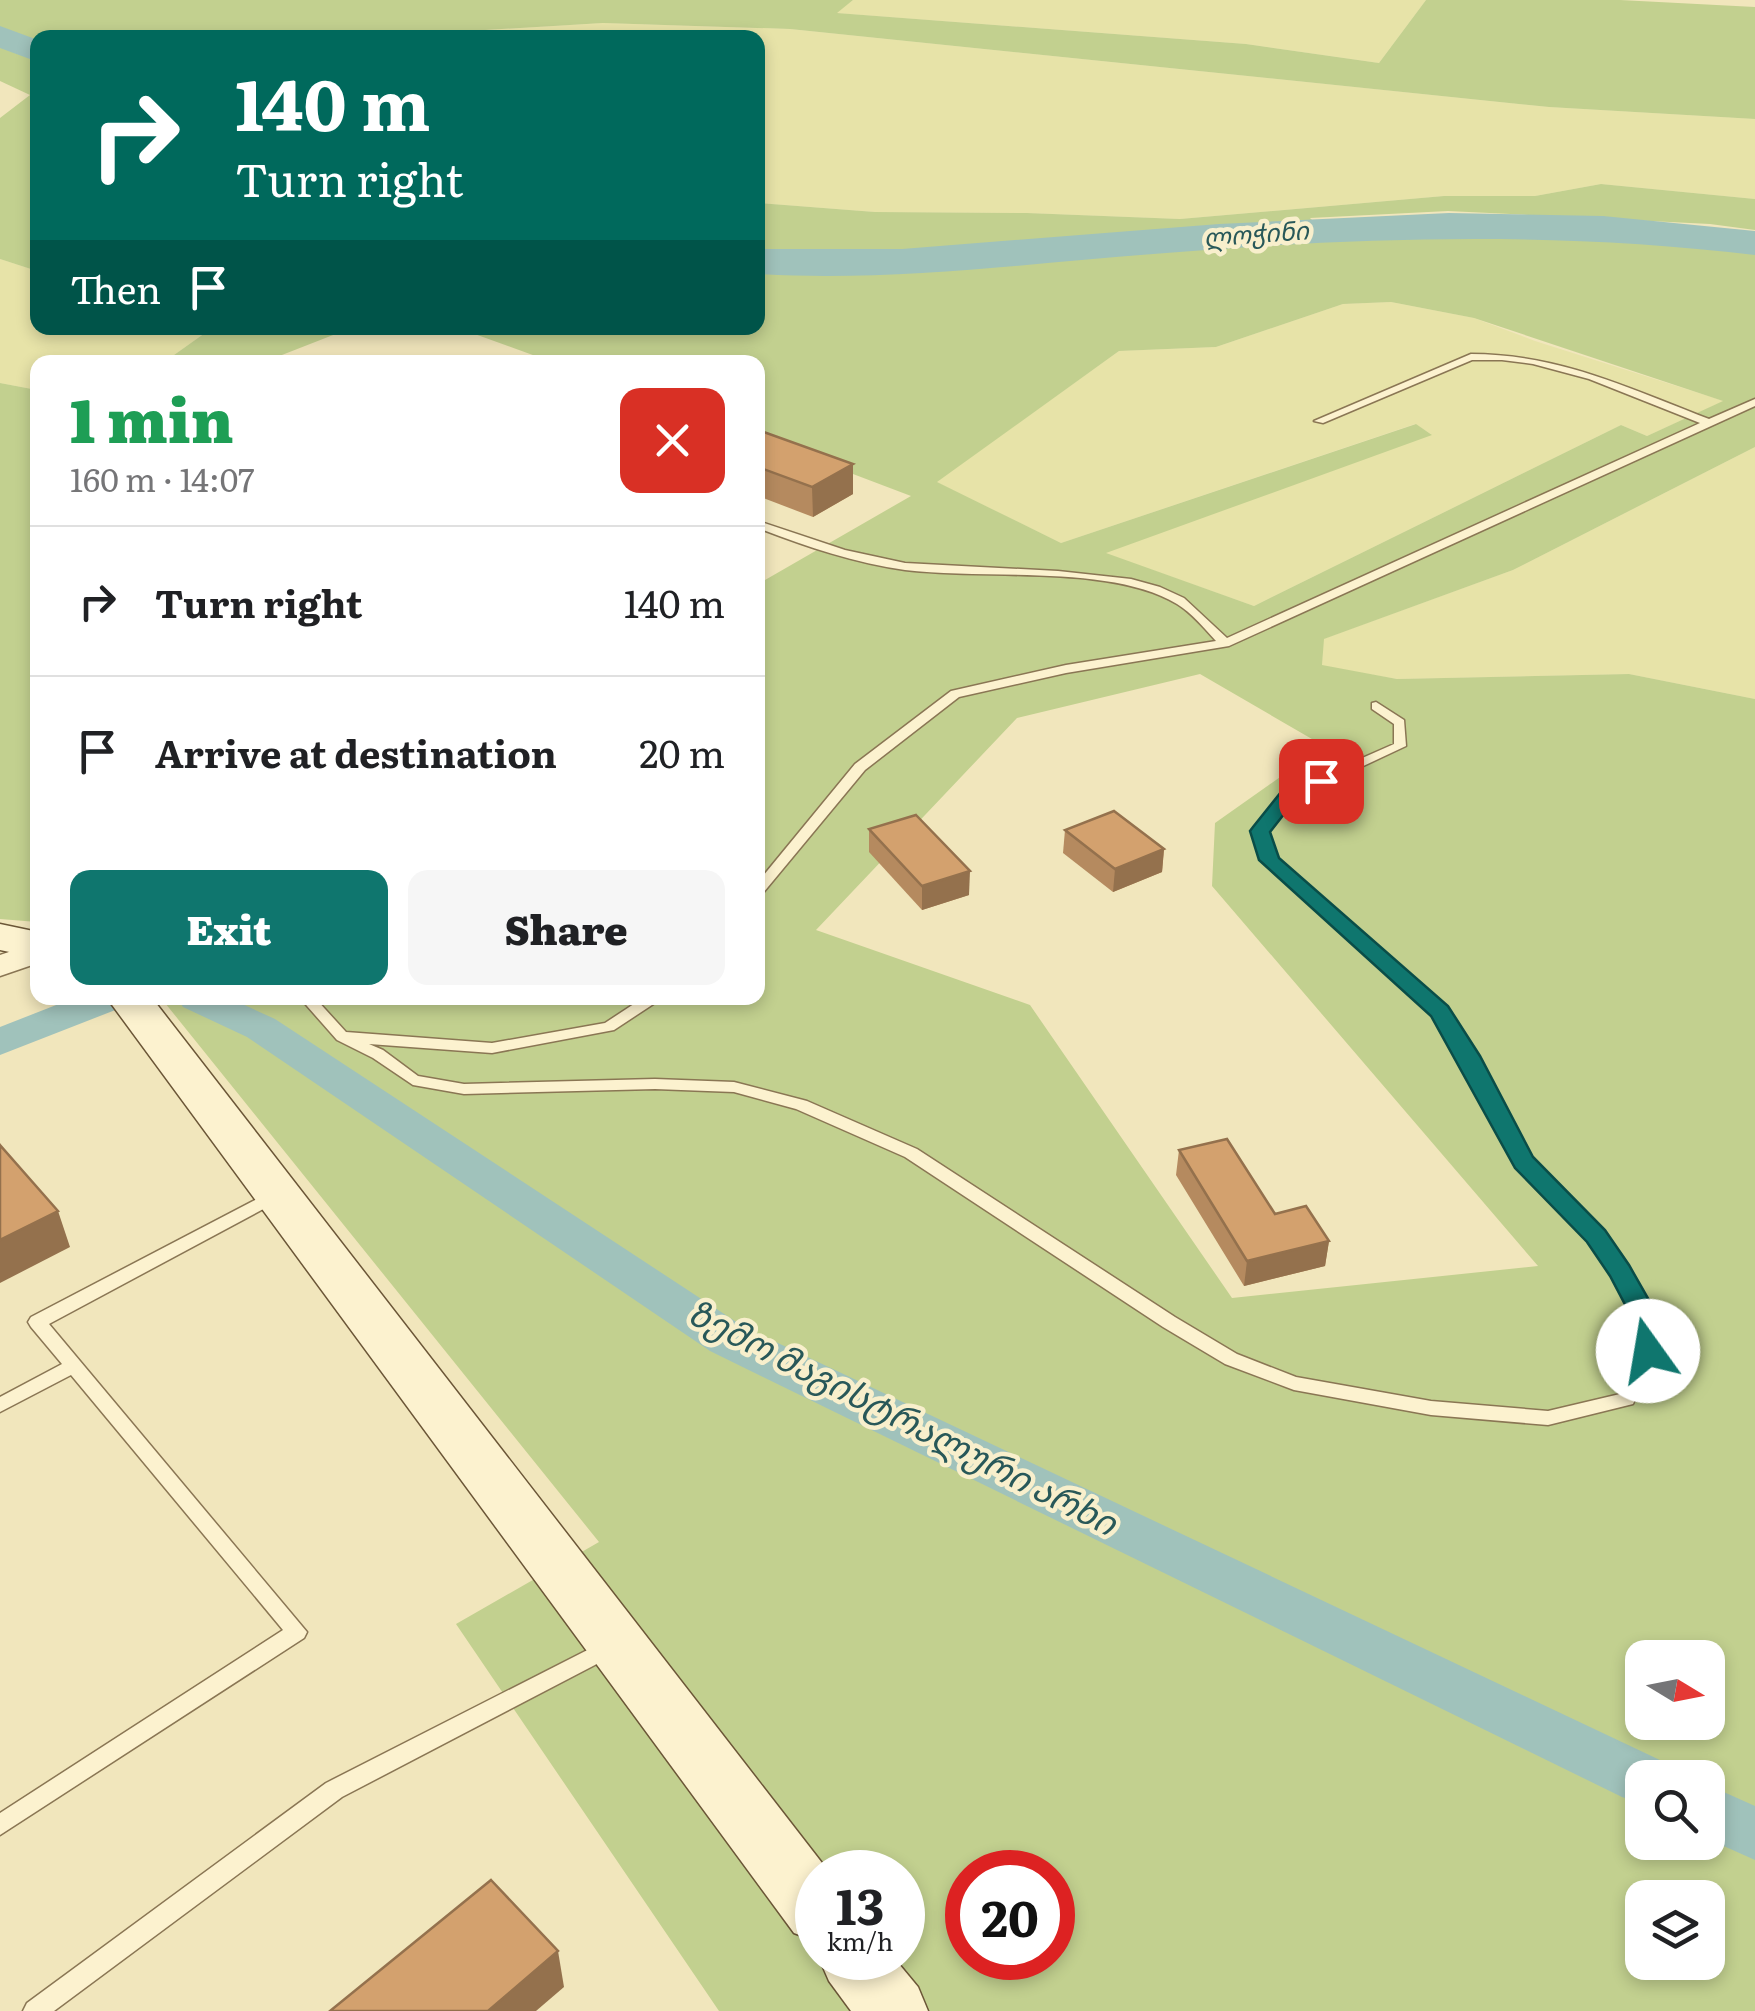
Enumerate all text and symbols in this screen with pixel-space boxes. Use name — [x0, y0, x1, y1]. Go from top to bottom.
text: 140 m — [235, 49, 430, 153]
icon: right — [70, 70, 200, 200]
text: Turn right — [235, 144, 463, 211]
water label: ლოჭინი — [1202, 210, 1311, 255]
text: Then — [70, 259, 161, 316]
icon: arrive — [181, 260, 236, 315]
text: 1 min — [70, 372, 234, 461]
button: close — [620, 388, 725, 493]
text: 160 m · 14:07 — [70, 454, 254, 502]
text: Turn right — [155, 573, 362, 630]
text: 140 m — [624, 573, 725, 630]
icon: right — [70, 574, 125, 629]
text: Arrive at destination — [155, 723, 557, 780]
text: 20 m — [639, 723, 725, 780]
icon: arrive — [70, 724, 125, 779]
pin — [1279, 739, 1364, 824]
icon: arrive — [1294, 754, 1349, 809]
button: Exit — [70, 870, 388, 985]
button: Share — [408, 870, 725, 985]
water label: ზემო მაგისტრალური არხი — [680, 1284, 1129, 1547]
position arrow — [1596, 1299, 1700, 1403]
north arrow — [1625, 1640, 1725, 1740]
map controls — [1625, 1640, 1725, 1980]
button: search — [1625, 1760, 1725, 1860]
speed limit sign: 20 — [945, 1850, 1075, 1980]
text: 13 — [836, 1866, 884, 1940]
button: layers — [1625, 1880, 1725, 1980]
text: km/h — [827, 1922, 893, 1959]

